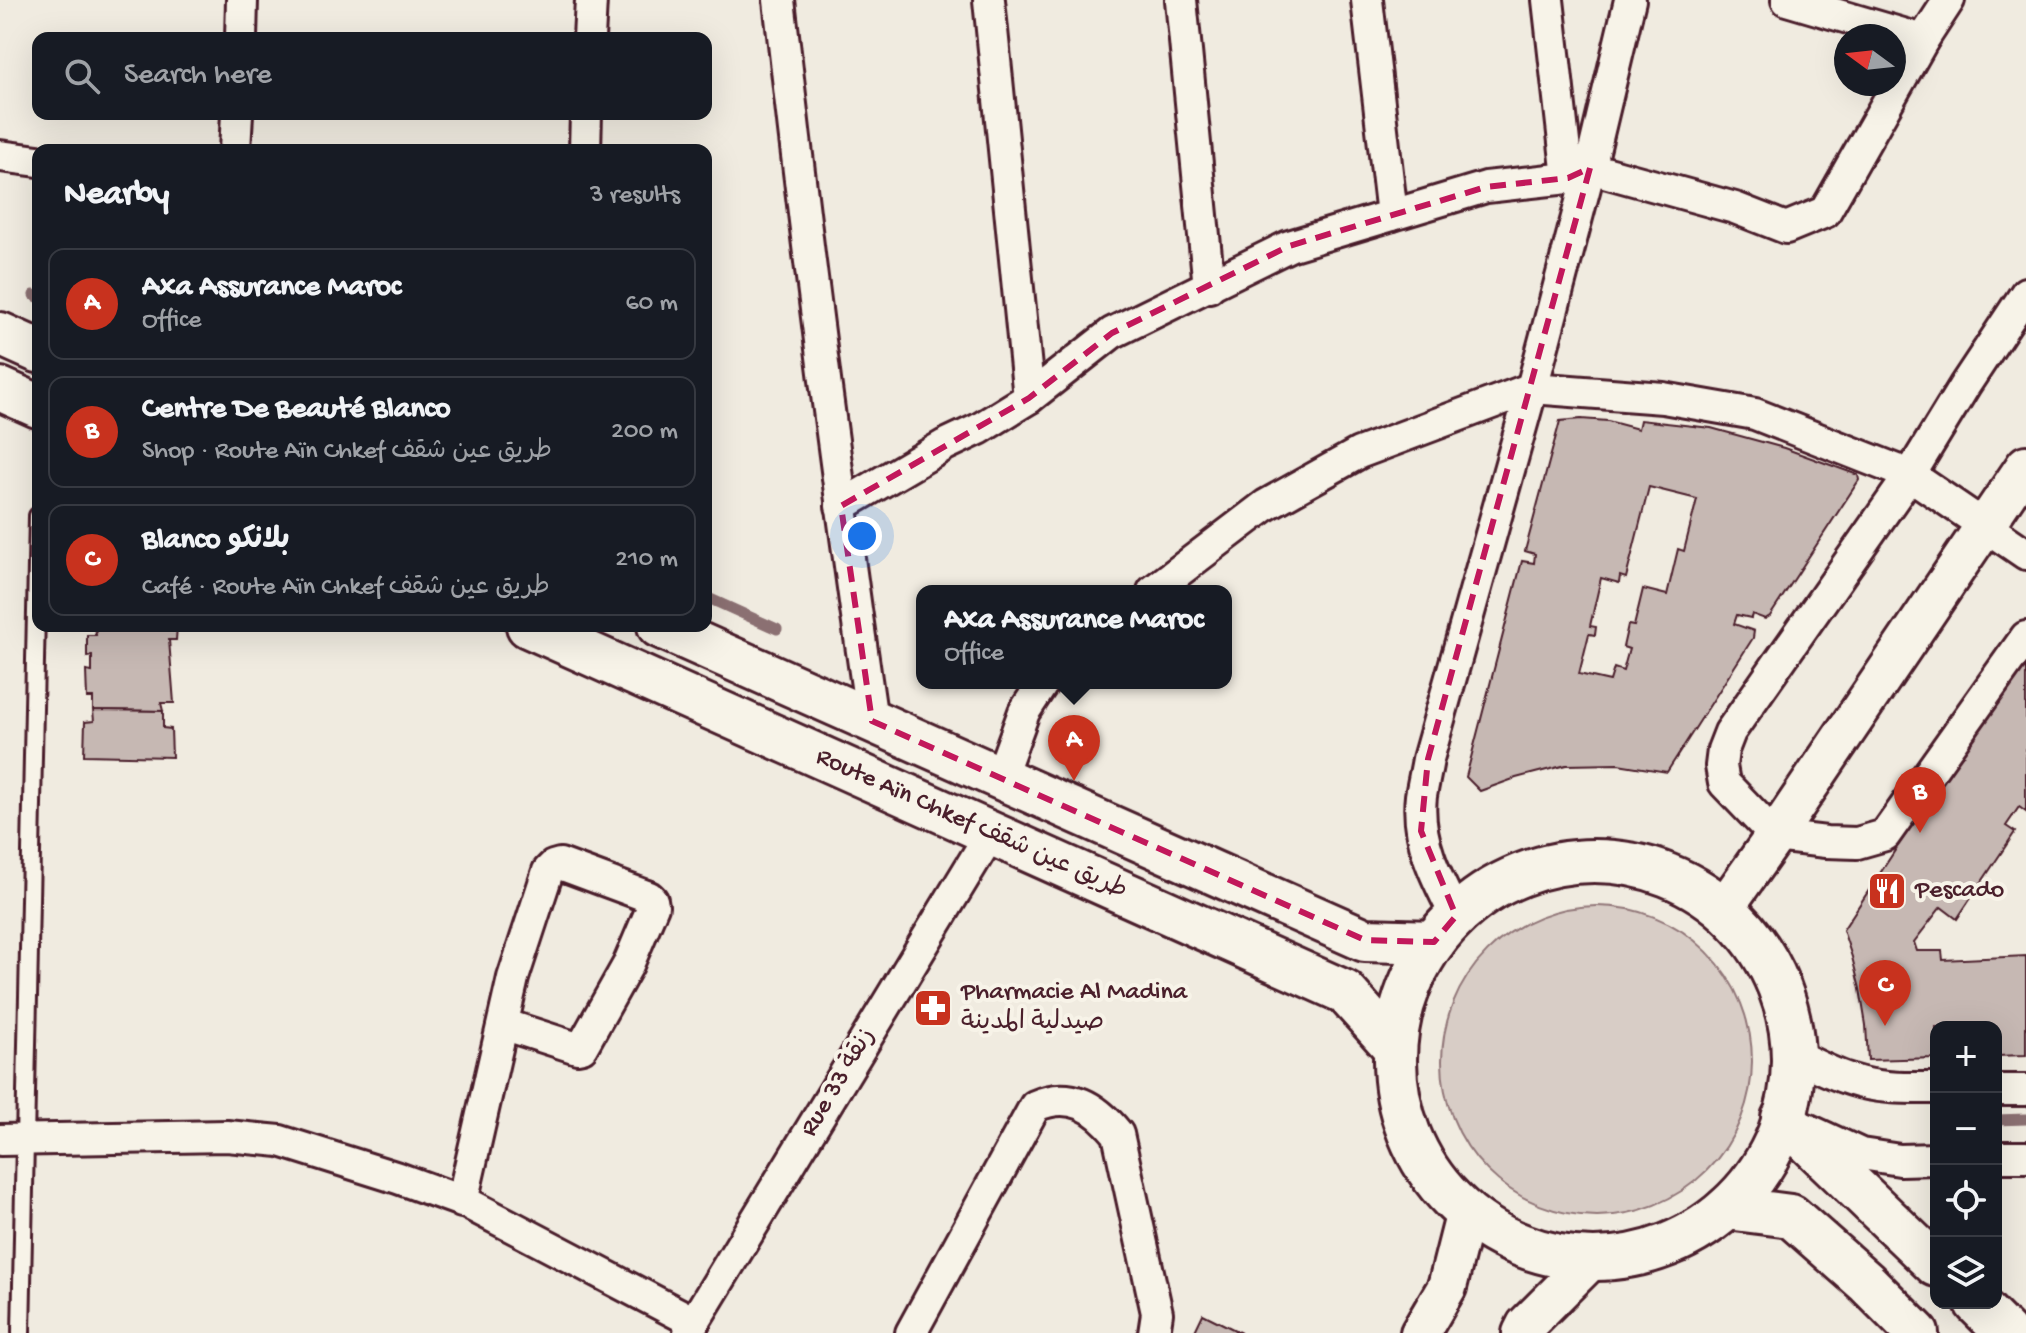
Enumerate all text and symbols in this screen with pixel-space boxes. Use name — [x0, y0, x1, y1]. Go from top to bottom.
north arrow — [1834, 24, 1906, 96]
search box — [32, 32, 712, 120]
icon: search — [60, 54, 104, 98]
text: Search here — [124, 59, 272, 94]
text: Nearby — [64, 176, 169, 216]
text: 3 results — [590, 181, 680, 212]
text: Axa Assurance Maroc — [142, 271, 401, 306]
text: A — [84, 289, 100, 320]
text: 60 m — [625, 289, 678, 320]
text: Office — [142, 306, 201, 337]
text: Centre De Beauté Blanco — [142, 393, 451, 428]
text: B — [85, 417, 99, 448]
text: 200 m — [611, 417, 678, 448]
text: Shop · Route Aïn Chkef طريق عين شقف — [142, 437, 552, 468]
your location — [842, 516, 882, 556]
text: Blanco بلانكو — [142, 524, 290, 559]
text: C — [85, 545, 99, 576]
text: 210 m — [615, 545, 678, 576]
text: Café · Route Aïn Chkef طريق عين شقف — [142, 573, 550, 604]
popup — [916, 585, 1232, 689]
text: Axa Assurance Maroc — [944, 604, 1204, 639]
text: Office — [944, 639, 1004, 670]
pin: A — [1048, 715, 1100, 781]
street label: Route Aïn Chkef طريق عين شقف — [811, 742, 1131, 908]
pin: B — [1894, 767, 1946, 833]
restaurant icon: Pescado — [1866, 870, 1908, 912]
place label: Pescado — [1914, 876, 2004, 907]
pin: C — [1859, 960, 1911, 1026]
place label: Pharmacie Al Madina صيدلية المدينة — [960, 978, 1189, 1039]
pharmacy icon: Pharmacie Al Madina صيدلية المدينة — [912, 987, 954, 1029]
map controls — [1930, 1021, 2002, 1309]
button: + — [1930, 1021, 2002, 1093]
street label: Rue 33 زنقة — [795, 1023, 883, 1143]
button: − — [1930, 1093, 2002, 1165]
button: locate — [1930, 1165, 2002, 1237]
button: layers — [1930, 1237, 2002, 1309]

